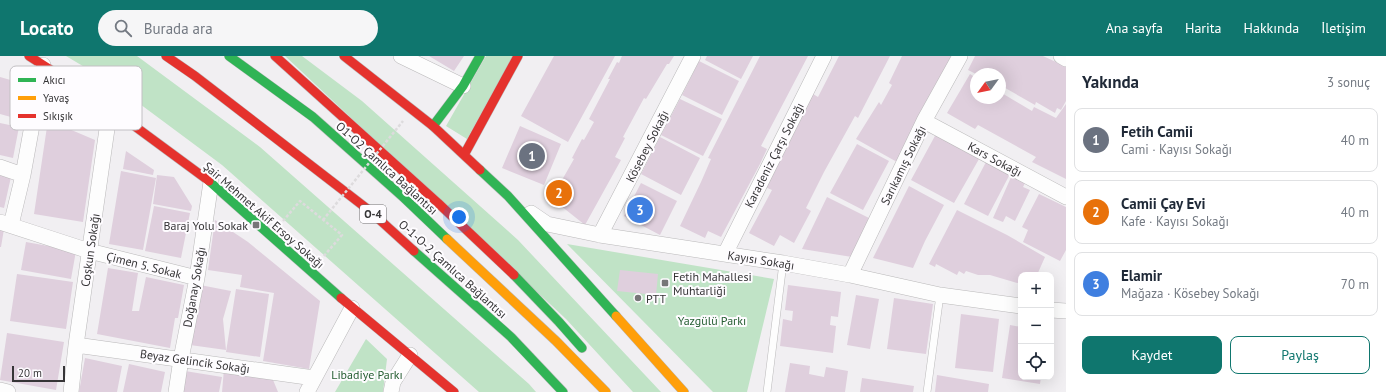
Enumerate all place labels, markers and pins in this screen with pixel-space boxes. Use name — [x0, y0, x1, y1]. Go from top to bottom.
pin: 1 — [519, 141, 545, 171]
pin: 2 — [546, 178, 572, 208]
pin: 3 — [627, 195, 653, 225]
place label: Baraj Yolu Sokak — [163, 218, 248, 233]
marker: Baraj Yolu Sokak — [251, 220, 261, 230]
place label: Fetih Mahallesi Muhtarliği — [673, 269, 752, 298]
marker: Fetih Mahallesi Muhtarliği — [660, 278, 670, 288]
place label: PTT — [646, 291, 666, 306]
marker: PTT — [633, 293, 643, 303]

